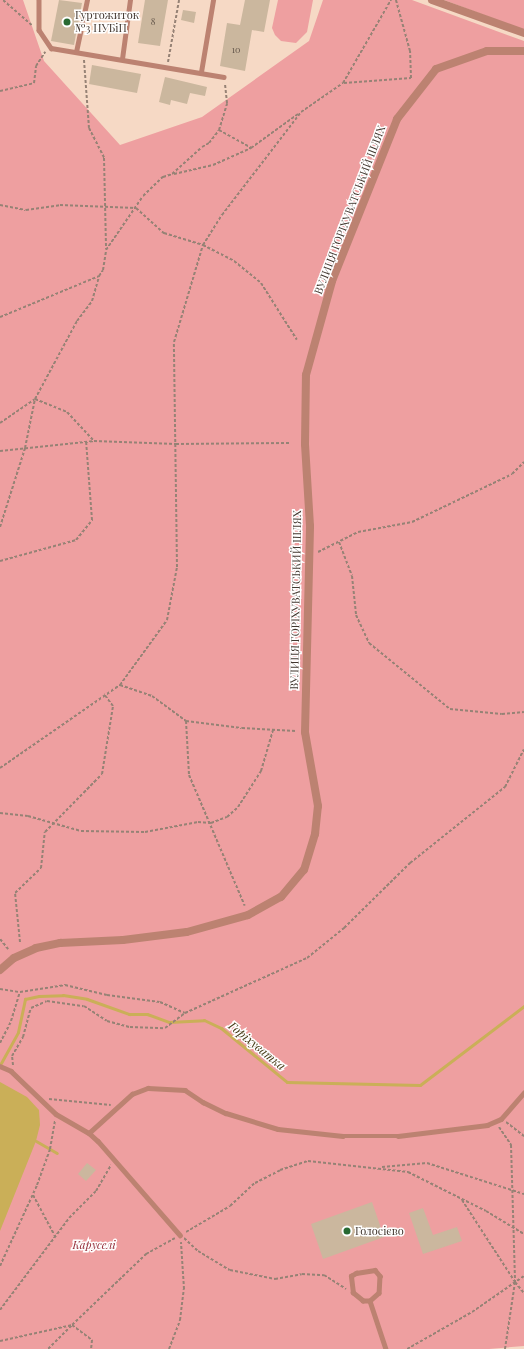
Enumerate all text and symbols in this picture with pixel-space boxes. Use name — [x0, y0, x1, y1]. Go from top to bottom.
place label: Гуртожиток №3 НУБіП — [75, 9, 139, 35]
house number: 8 — [151, 16, 155, 26]
marker: Гуртожиток №3 НУБіП — [62, 17, 72, 27]
house number: 10 — [232, 44, 240, 54]
street label: ВУЛИЦЯ ГОРІХУВАТСЬКИЙ ШЛЯХ — [312, 124, 388, 296]
street label: ВУЛИЦЯ ГОРІХУВАТСЬКИЙ ШЛЯХ — [288, 510, 304, 690]
water label: Горіхуватка — [226, 1019, 288, 1073]
place label: Голосієво — [355, 1224, 404, 1238]
marker: Голосієво — [342, 1226, 352, 1236]
park label: Каруселі — [72, 1238, 116, 1252]

